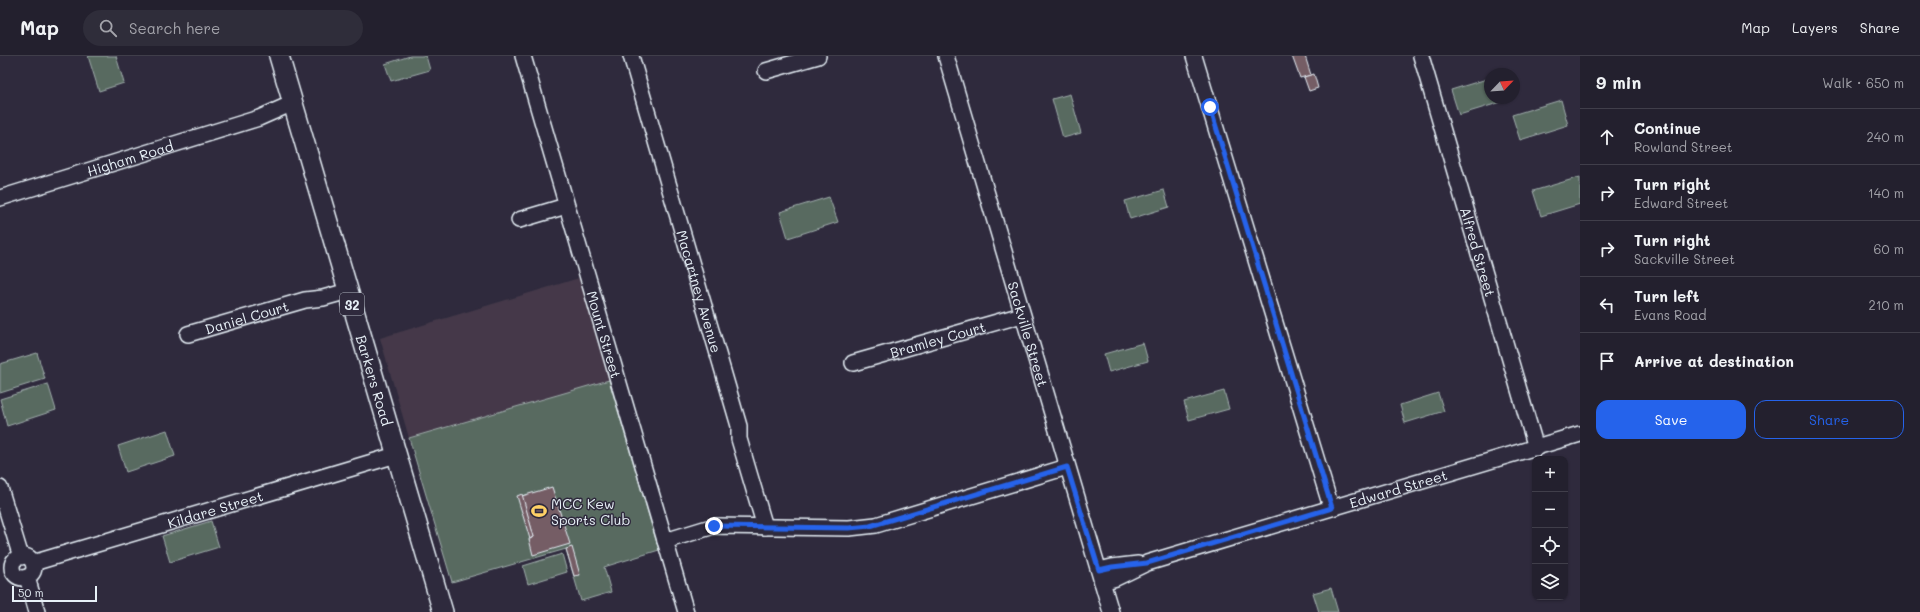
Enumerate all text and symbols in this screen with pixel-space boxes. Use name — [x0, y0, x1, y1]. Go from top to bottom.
search box — [83, 10, 363, 46]
text: Map — [20, 15, 59, 40]
icon: search — [97, 17, 119, 39]
text: Search here — [129, 18, 220, 38]
text: Map — [1741, 18, 1770, 37]
text: Layers — [1792, 18, 1838, 37]
text: Share — [1860, 18, 1900, 37]
north arrow — [1484, 68, 1520, 104]
text: 9 min — [1596, 71, 1641, 93]
text: Walk · 650 m — [1822, 74, 1904, 91]
route start — [1201, 98, 1219, 116]
text: Continue — [1634, 118, 1701, 138]
icon: ahead — [1596, 126, 1618, 148]
text: 240 m — [1867, 128, 1904, 145]
street label: Higham Road — [84, 136, 176, 180]
text: Rowland Street — [1634, 138, 1732, 155]
text: Turn right — [1634, 174, 1711, 194]
icon: right — [1596, 182, 1618, 204]
text: 140 m — [1868, 184, 1904, 201]
text: Edward Street — [1634, 194, 1728, 211]
street label: Alfred Street — [1456, 205, 1501, 299]
street label: Macartney Avenue — [673, 228, 727, 355]
text: Turn right — [1634, 230, 1711, 250]
icon: right — [1596, 238, 1618, 260]
text: 60 m — [1874, 240, 1904, 257]
text: Sackville Street — [1634, 250, 1735, 267]
street label: Sackville Street — [1004, 279, 1053, 389]
text: Turn left — [1634, 286, 1699, 306]
street label: Mount Street — [583, 288, 626, 380]
road number: 32 — [340, 293, 364, 315]
icon: left — [1596, 294, 1618, 316]
street label: Daniel Court — [202, 296, 291, 338]
text: 210 m — [1868, 296, 1904, 313]
text: Evans Road — [1634, 306, 1707, 323]
street label: Bramley Court — [888, 316, 988, 362]
street label: Barkers Road — [352, 333, 397, 428]
icon: arrive — [1596, 350, 1618, 372]
text: Arrive at destination — [1634, 351, 1794, 371]
button: Save — [1596, 400, 1746, 439]
button: Share — [1754, 400, 1904, 439]
map controls — [1532, 456, 1568, 600]
button: + — [1532, 456, 1568, 492]
street label: Edward Street — [1347, 465, 1449, 512]
street label: Kildare Street — [165, 486, 265, 532]
button: − — [1532, 492, 1568, 528]
place label: MCC Kew Sports Club — [551, 494, 630, 529]
sports icon: MCC Kew Sports Club — [530, 502, 548, 520]
route end — [705, 517, 723, 535]
button: locate — [1532, 528, 1568, 564]
button: layers — [1532, 564, 1568, 600]
scale bar — [12, 584, 97, 603]
text: 50 m — [18, 585, 44, 600]

